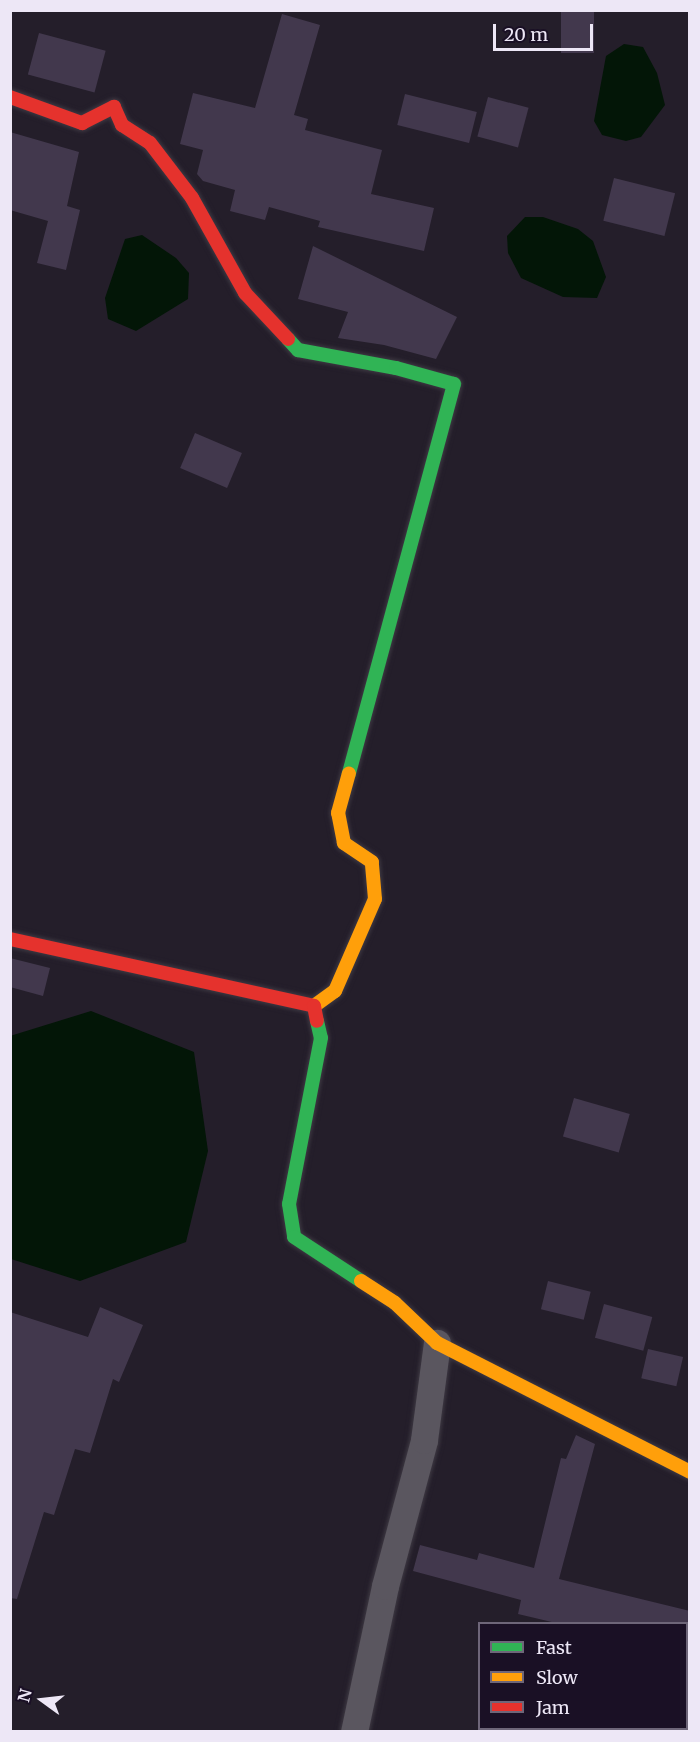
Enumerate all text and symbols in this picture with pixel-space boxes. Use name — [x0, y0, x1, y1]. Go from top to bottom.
scale bar — [496, 12, 596, 50]
text: 20 m — [504, 23, 548, 46]
legend — [478, 1622, 688, 1730]
text: Fast — [536, 1636, 572, 1659]
text: Slow — [536, 1666, 578, 1689]
north arrow — [12, 1670, 72, 1730]
text: N — [13, 1687, 36, 1704]
text: Jam — [536, 1696, 570, 1719]

